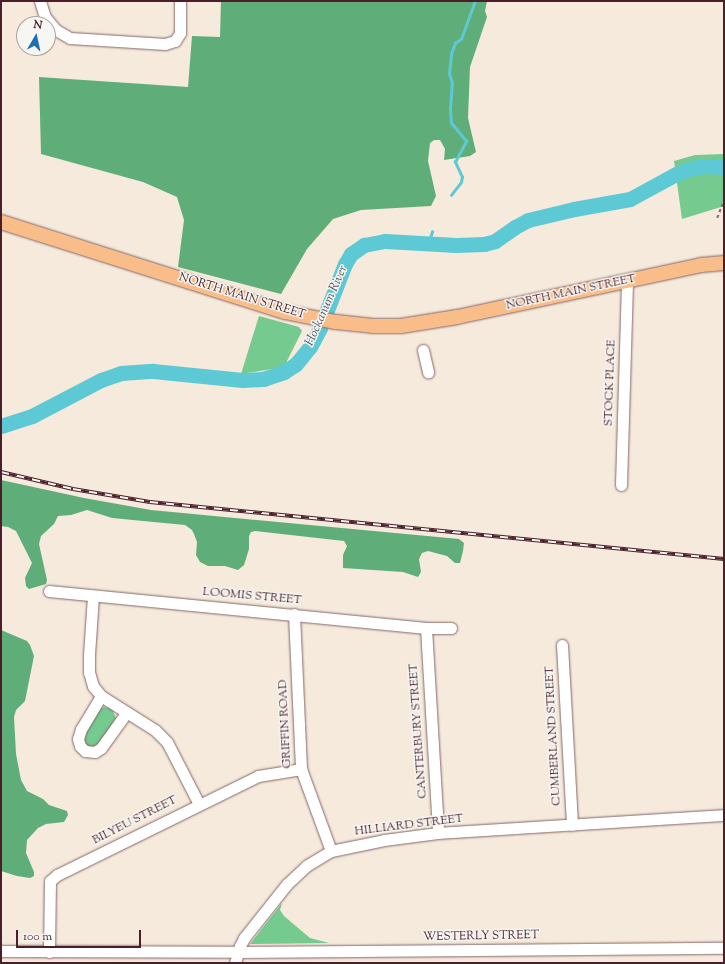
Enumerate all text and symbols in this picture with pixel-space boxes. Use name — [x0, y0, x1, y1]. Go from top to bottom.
north arrow — [16, 16, 56, 56]
text: N — [32, 17, 43, 34]
water label: Hockanum River — [302, 263, 352, 349]
street label: NORTH MAIN STREET — [177, 271, 307, 323]
street label: NORTH MAIN STREET — [505, 272, 637, 314]
street label: STOCK PLACE — [602, 339, 620, 427]
street label: LOOMIS STREET — [202, 585, 302, 609]
street label: CANTERBURY STREET — [407, 663, 431, 799]
street label: CUMBERLAND STREET — [543, 666, 565, 806]
street label: GRIFFIN ROAD — [276, 679, 296, 769]
street label: BILYEU STREET — [90, 794, 180, 848]
street label: HILLIARD STREET — [354, 812, 464, 840]
scale bar — [18, 922, 143, 948]
text: 100 m — [23, 928, 52, 946]
street label: WESTERLY STREET — [423, 929, 539, 945]

